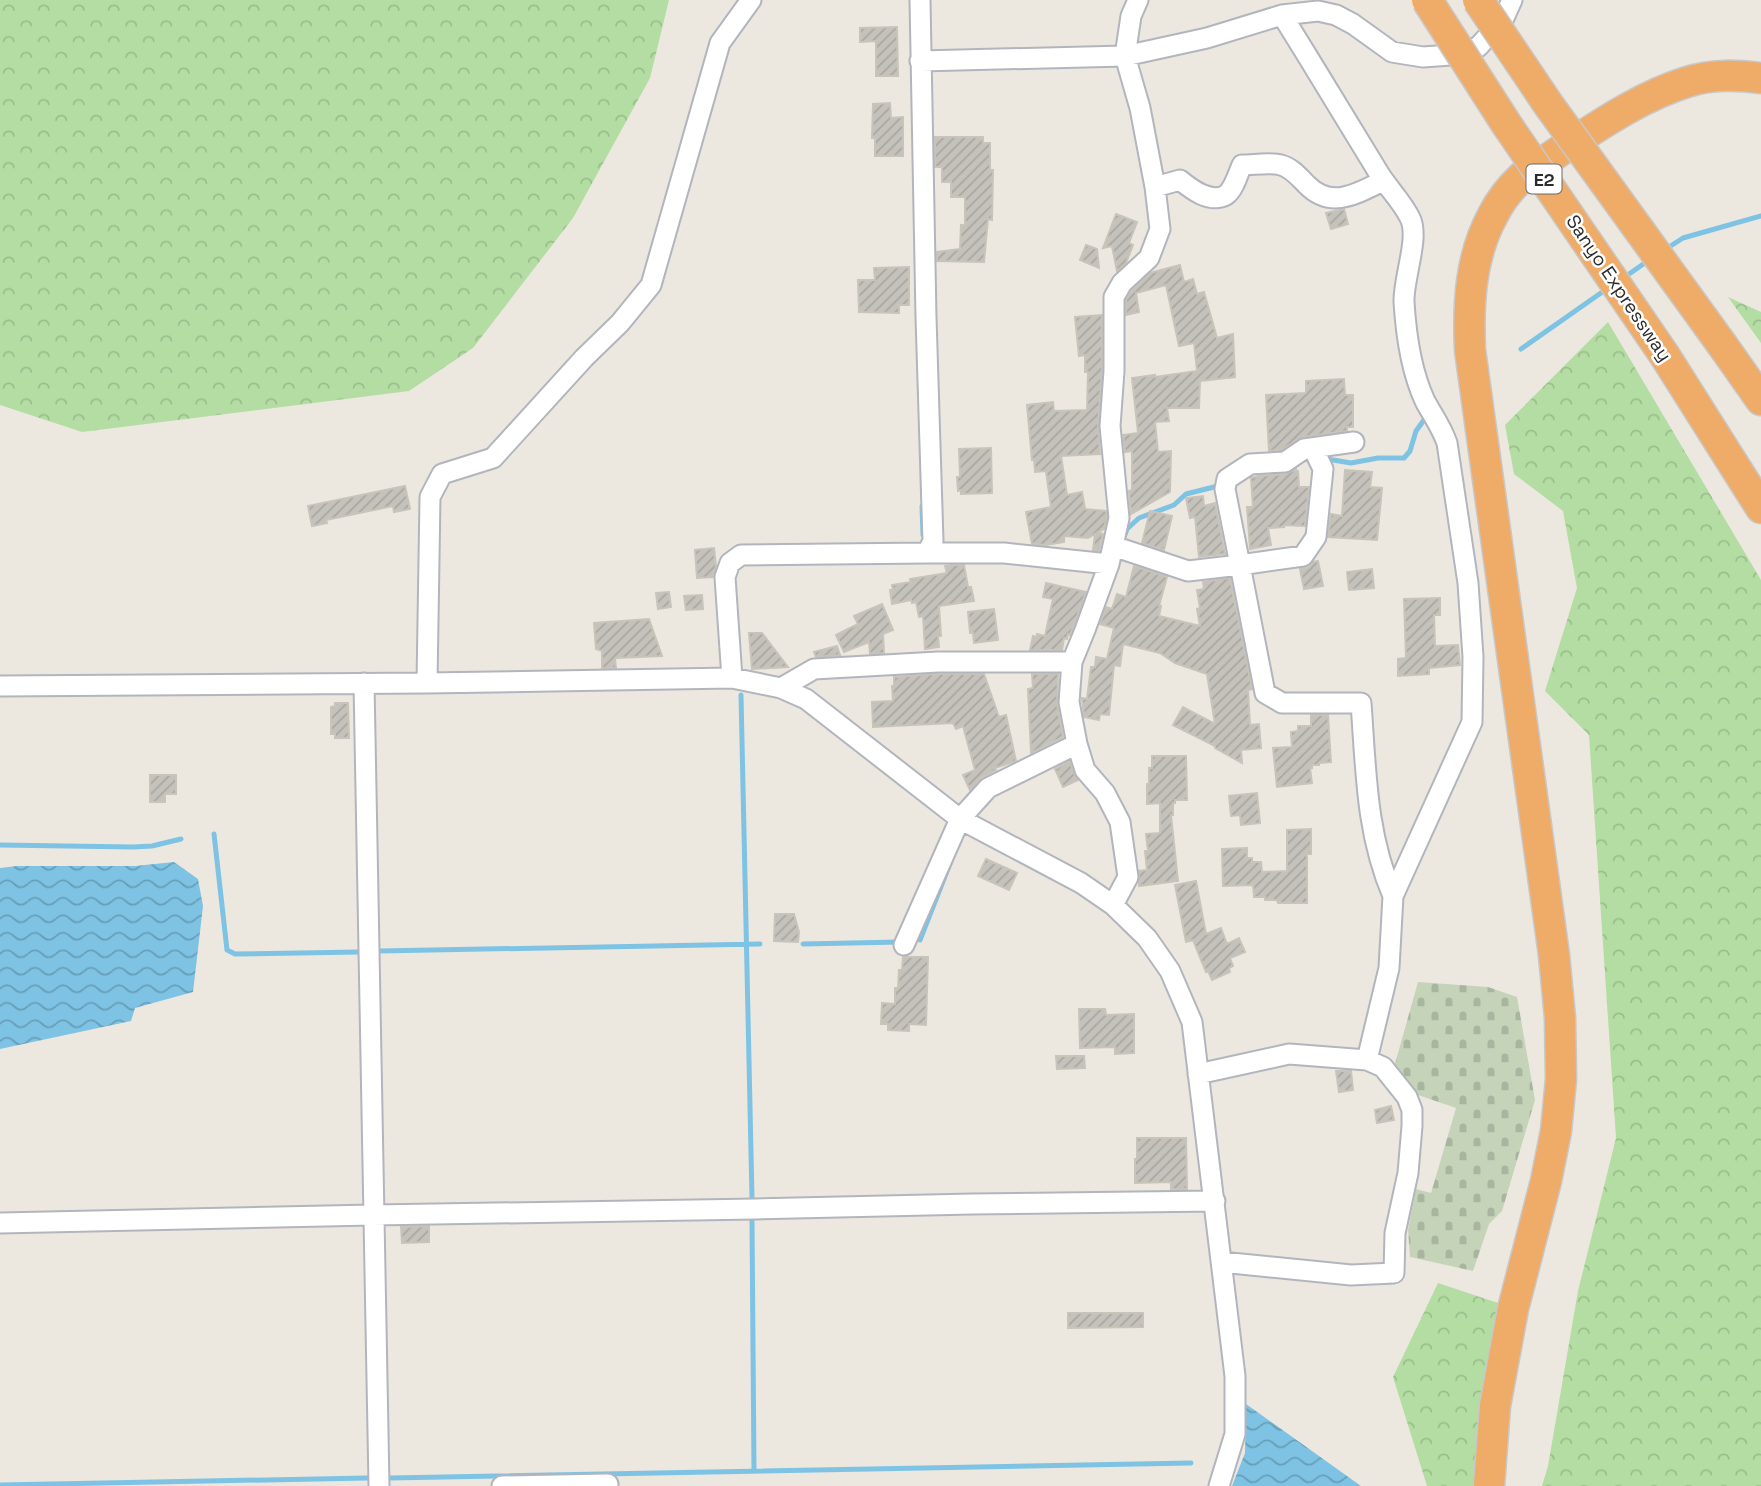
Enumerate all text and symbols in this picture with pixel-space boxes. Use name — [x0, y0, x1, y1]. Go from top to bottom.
road number: E2 — [1526, 164, 1562, 194]
street label: Sanyo Expressway — [1561, 210, 1677, 366]

